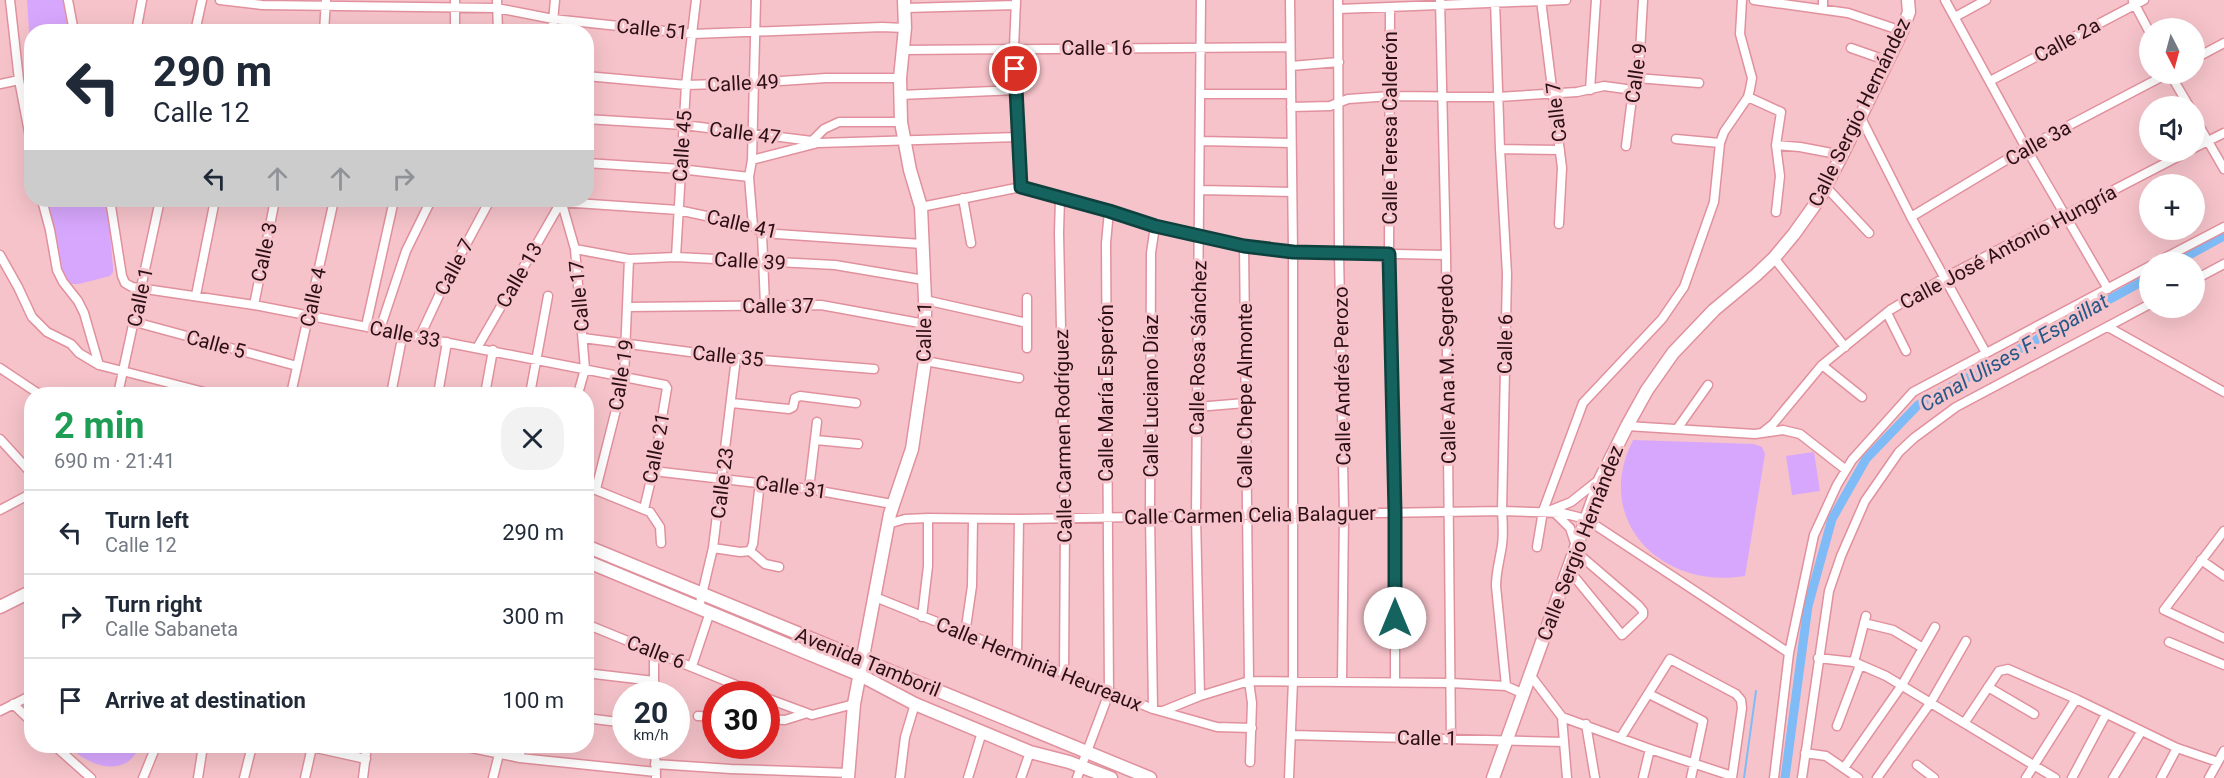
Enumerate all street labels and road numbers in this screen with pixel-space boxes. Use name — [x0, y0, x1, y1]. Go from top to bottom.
street label: Calle 51 — [615, 13, 689, 45]
street label: Calle 2a — [2030, 13, 2104, 67]
street label: Calle Sergio Hernández — [1803, 14, 1915, 210]
street label: Calle Teresa Calderón — [1378, 31, 1402, 225]
street label: Calle 16 — [1061, 36, 1133, 60]
street label: Calle 9 — [1620, 41, 1652, 105]
street label: Calle 49 — [707, 69, 779, 97]
street label: Calle 7 — [1540, 81, 1572, 143]
street label: Calle 45 — [668, 109, 696, 183]
street label: Calle 3a — [2001, 115, 2075, 171]
street label: Calle 47 — [708, 117, 782, 149]
street label: Calle José Antonio Hungría — [1896, 180, 2120, 314]
street label: Calle 41 — [704, 204, 780, 244]
street label: Calle 3 — [246, 220, 282, 284]
street label: Calle 7 — [429, 235, 479, 299]
street label: Calle 13 — [491, 238, 547, 312]
street label: Calle 39 — [714, 247, 786, 275]
street label: Calle 17 — [564, 259, 594, 333]
street label: Calle Rosa Sánchez — [1184, 260, 1212, 436]
street label: Calle 1 — [122, 265, 158, 329]
street label: Calle 4 — [295, 265, 331, 329]
street label: Calle Ana M. Segredo — [1433, 274, 1461, 464]
street label: Calle Andrés Perozo — [1328, 286, 1356, 466]
street label: Calle 37 — [742, 294, 814, 318]
street label: Calle 1 — [911, 302, 937, 362]
street label: Calle Chepe Almonte — [1233, 303, 1257, 489]
street label: Calle María Esperón — [1094, 304, 1118, 482]
street label: Calle Luciano Díaz — [1139, 314, 1163, 478]
street label: Calle 6 — [1492, 314, 1518, 374]
street label: Calle 33 — [368, 315, 442, 353]
street label: Calle 5 — [184, 325, 248, 363]
street label: Calle Carmen Rodríguez — [1049, 329, 1077, 543]
street label: Calle 19 — [604, 338, 638, 412]
street label: Calle 35 — [691, 340, 765, 372]
street label: Calle 21 — [637, 411, 675, 485]
street label: Calle Sergio Hernández — [1532, 442, 1628, 644]
street label: Calle 23 — [706, 446, 738, 520]
street label: Calle 31 — [754, 470, 828, 504]
street label: Calle Carmen Celia Balaguer — [1124, 501, 1376, 529]
street label: Calle Herminia Heureaux — [933, 612, 1146, 716]
street label: Avenida Tamboril — [792, 622, 944, 702]
street label: Calle 6 — [623, 630, 689, 674]
street label: Calle 1 — [1397, 725, 1457, 751]

